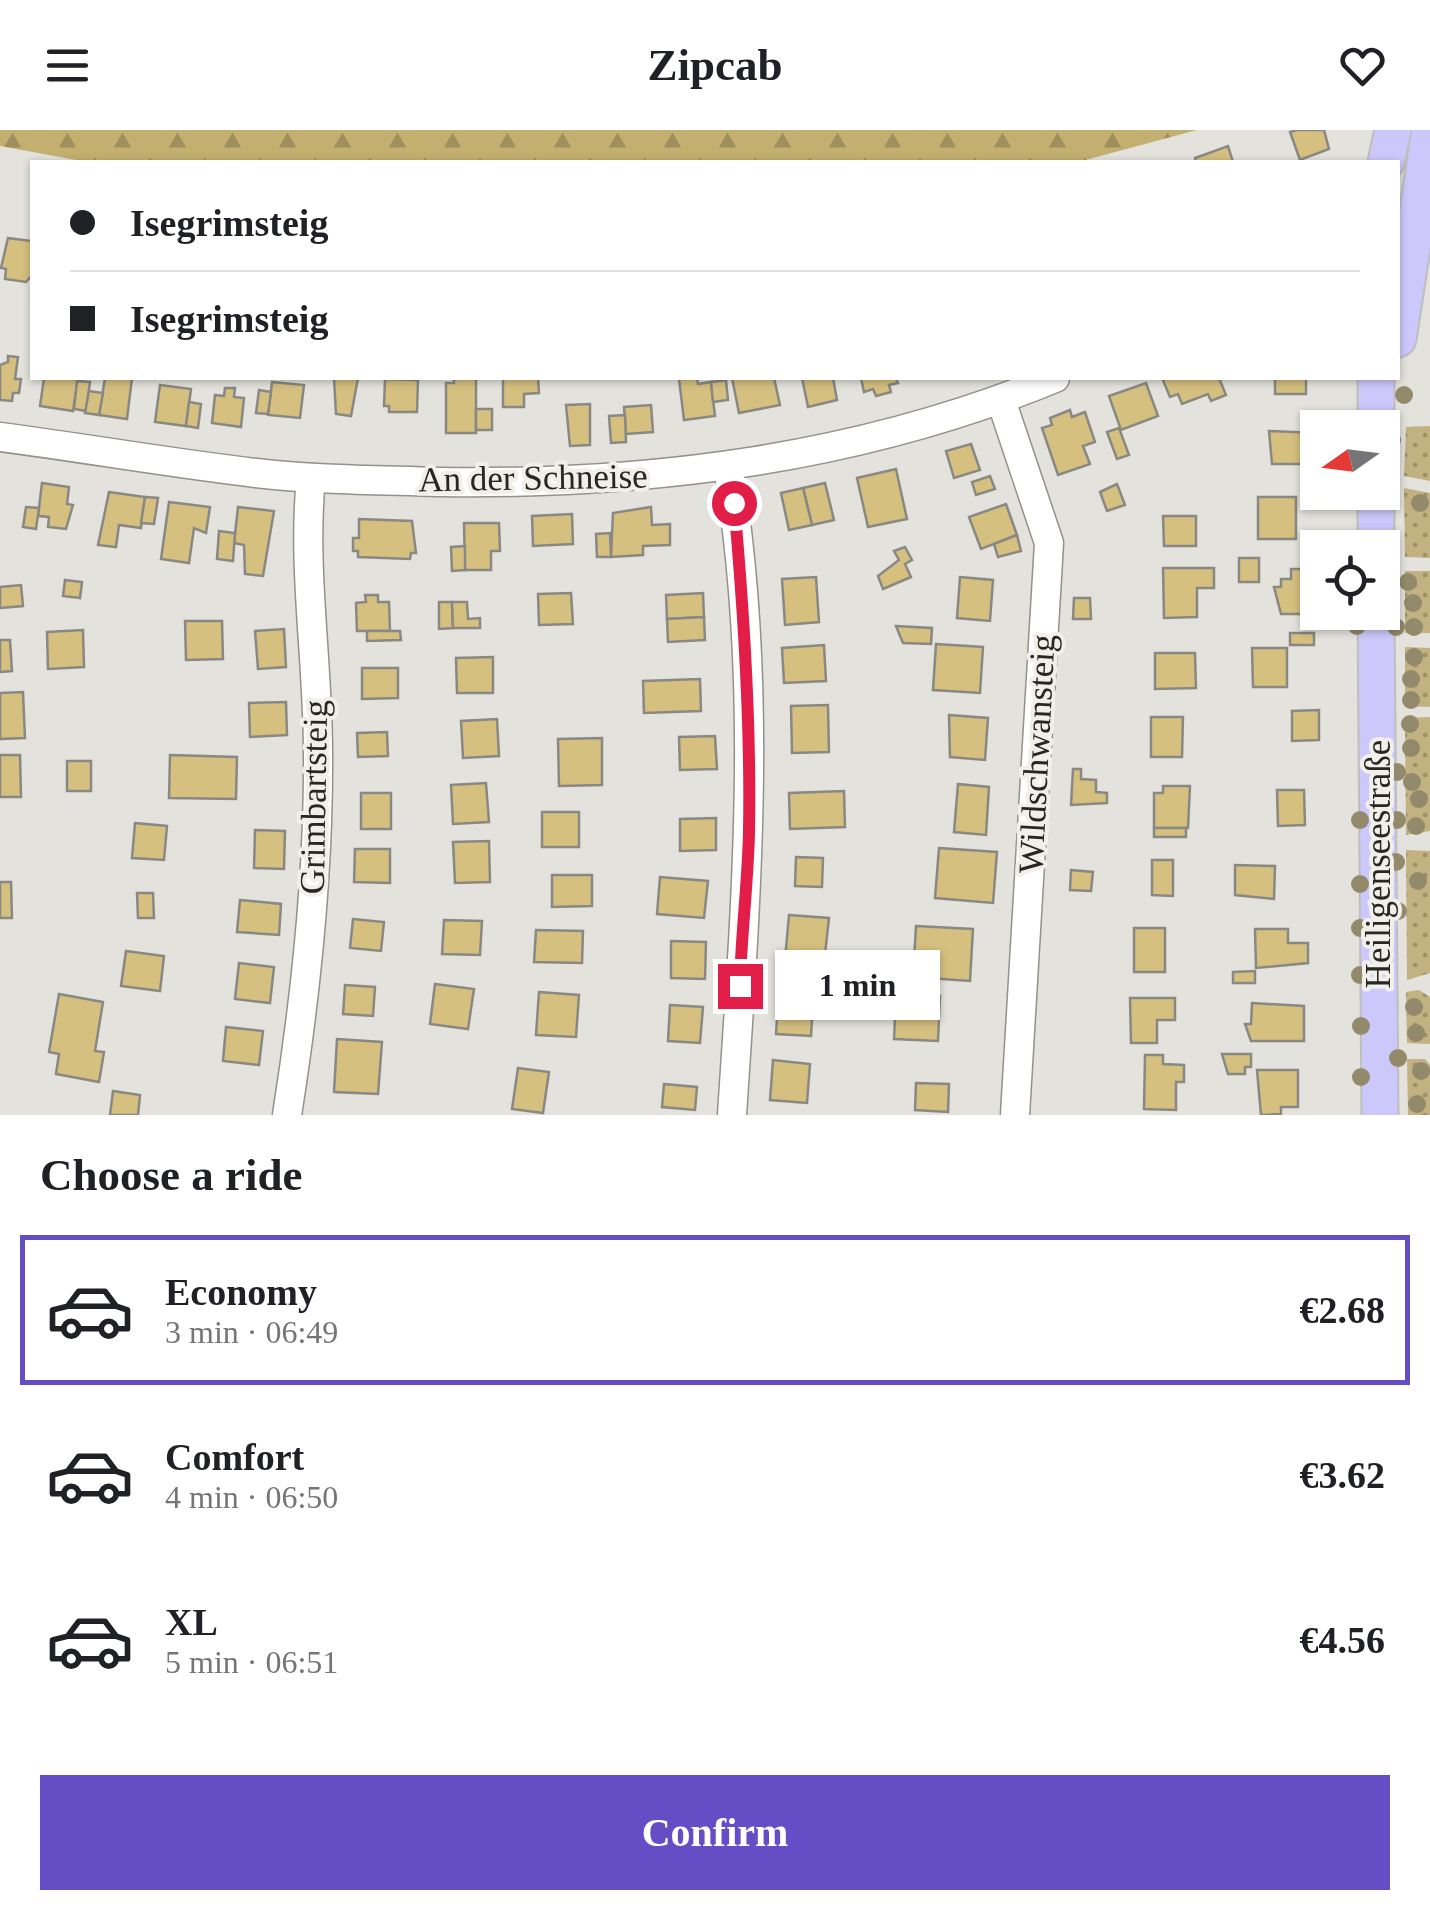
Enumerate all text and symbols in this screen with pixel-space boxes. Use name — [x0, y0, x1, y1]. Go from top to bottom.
icon: menu — [40, 38, 95, 93]
icon: heart — [1335, 38, 1390, 93]
text: Zipcab — [647, 40, 783, 90]
text: Isegrimsteig — [130, 202, 328, 244]
text: Isegrimsteig — [130, 298, 328, 340]
north arrow — [1300, 410, 1400, 510]
map controls — [1300, 410, 1400, 630]
street label: An der Schneise — [418, 457, 648, 499]
route start — [712, 481, 757, 526]
button: locate — [1300, 530, 1400, 630]
street label: Wildschwansteig — [1011, 633, 1063, 875]
street label: Grimbartsteig — [293, 699, 335, 895]
street label: Heiligenseestraße — [1359, 740, 1398, 988]
callout: 1 min — [775, 951, 940, 1021]
route end — [718, 964, 763, 1009]
text: 1 min — [819, 967, 896, 1003]
text: Choose a ride — [40, 1150, 303, 1200]
icon: car — [45, 1265, 135, 1355]
text: Economy — [165, 1271, 317, 1313]
text: €2.68 — [1300, 1289, 1385, 1331]
text: 3 min · 06:49 — [165, 1314, 338, 1350]
icon: car — [45, 1430, 135, 1520]
text: Comfort — [165, 1436, 304, 1478]
text: €3.62 — [1300, 1454, 1385, 1496]
text: 4 min · 06:50 — [165, 1479, 338, 1515]
icon: car — [45, 1595, 135, 1685]
text: XL — [165, 1601, 218, 1643]
text: €4.56 — [1300, 1619, 1385, 1661]
text: 5 min · 06:51 — [165, 1644, 338, 1680]
button: Confirm — [40, 1775, 1390, 1890]

